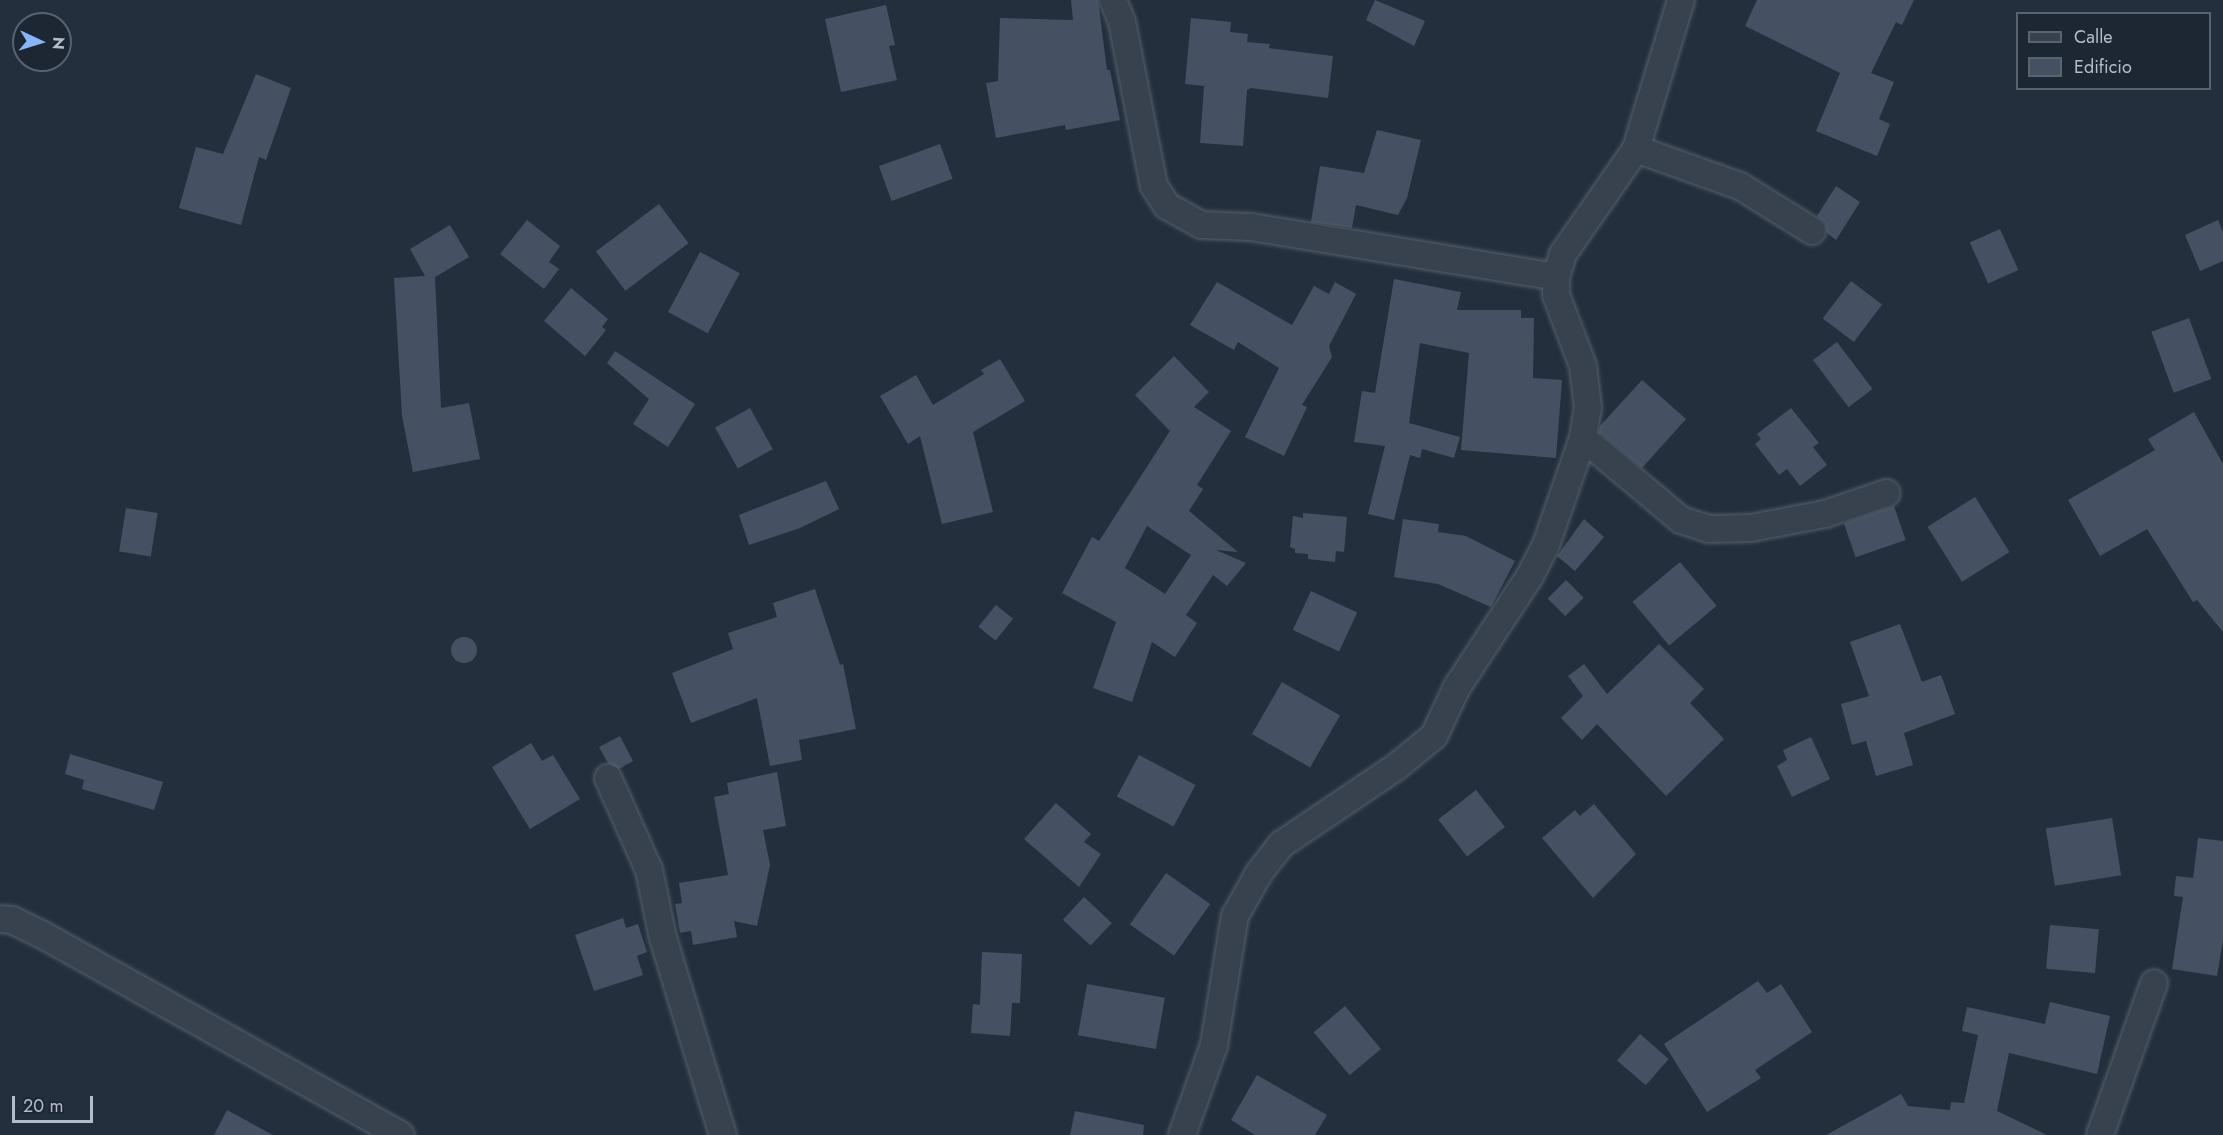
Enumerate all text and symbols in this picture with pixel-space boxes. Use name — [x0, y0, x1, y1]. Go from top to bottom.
north arrow — [12, 12, 72, 72]
legend — [2016, 12, 2211, 90]
text: Calle — [2074, 24, 2113, 50]
text: N — [47, 36, 70, 50]
text: Edificio — [2074, 54, 2132, 80]
scale bar — [15, 1084, 96, 1122]
text: 20 m — [23, 1093, 63, 1119]

